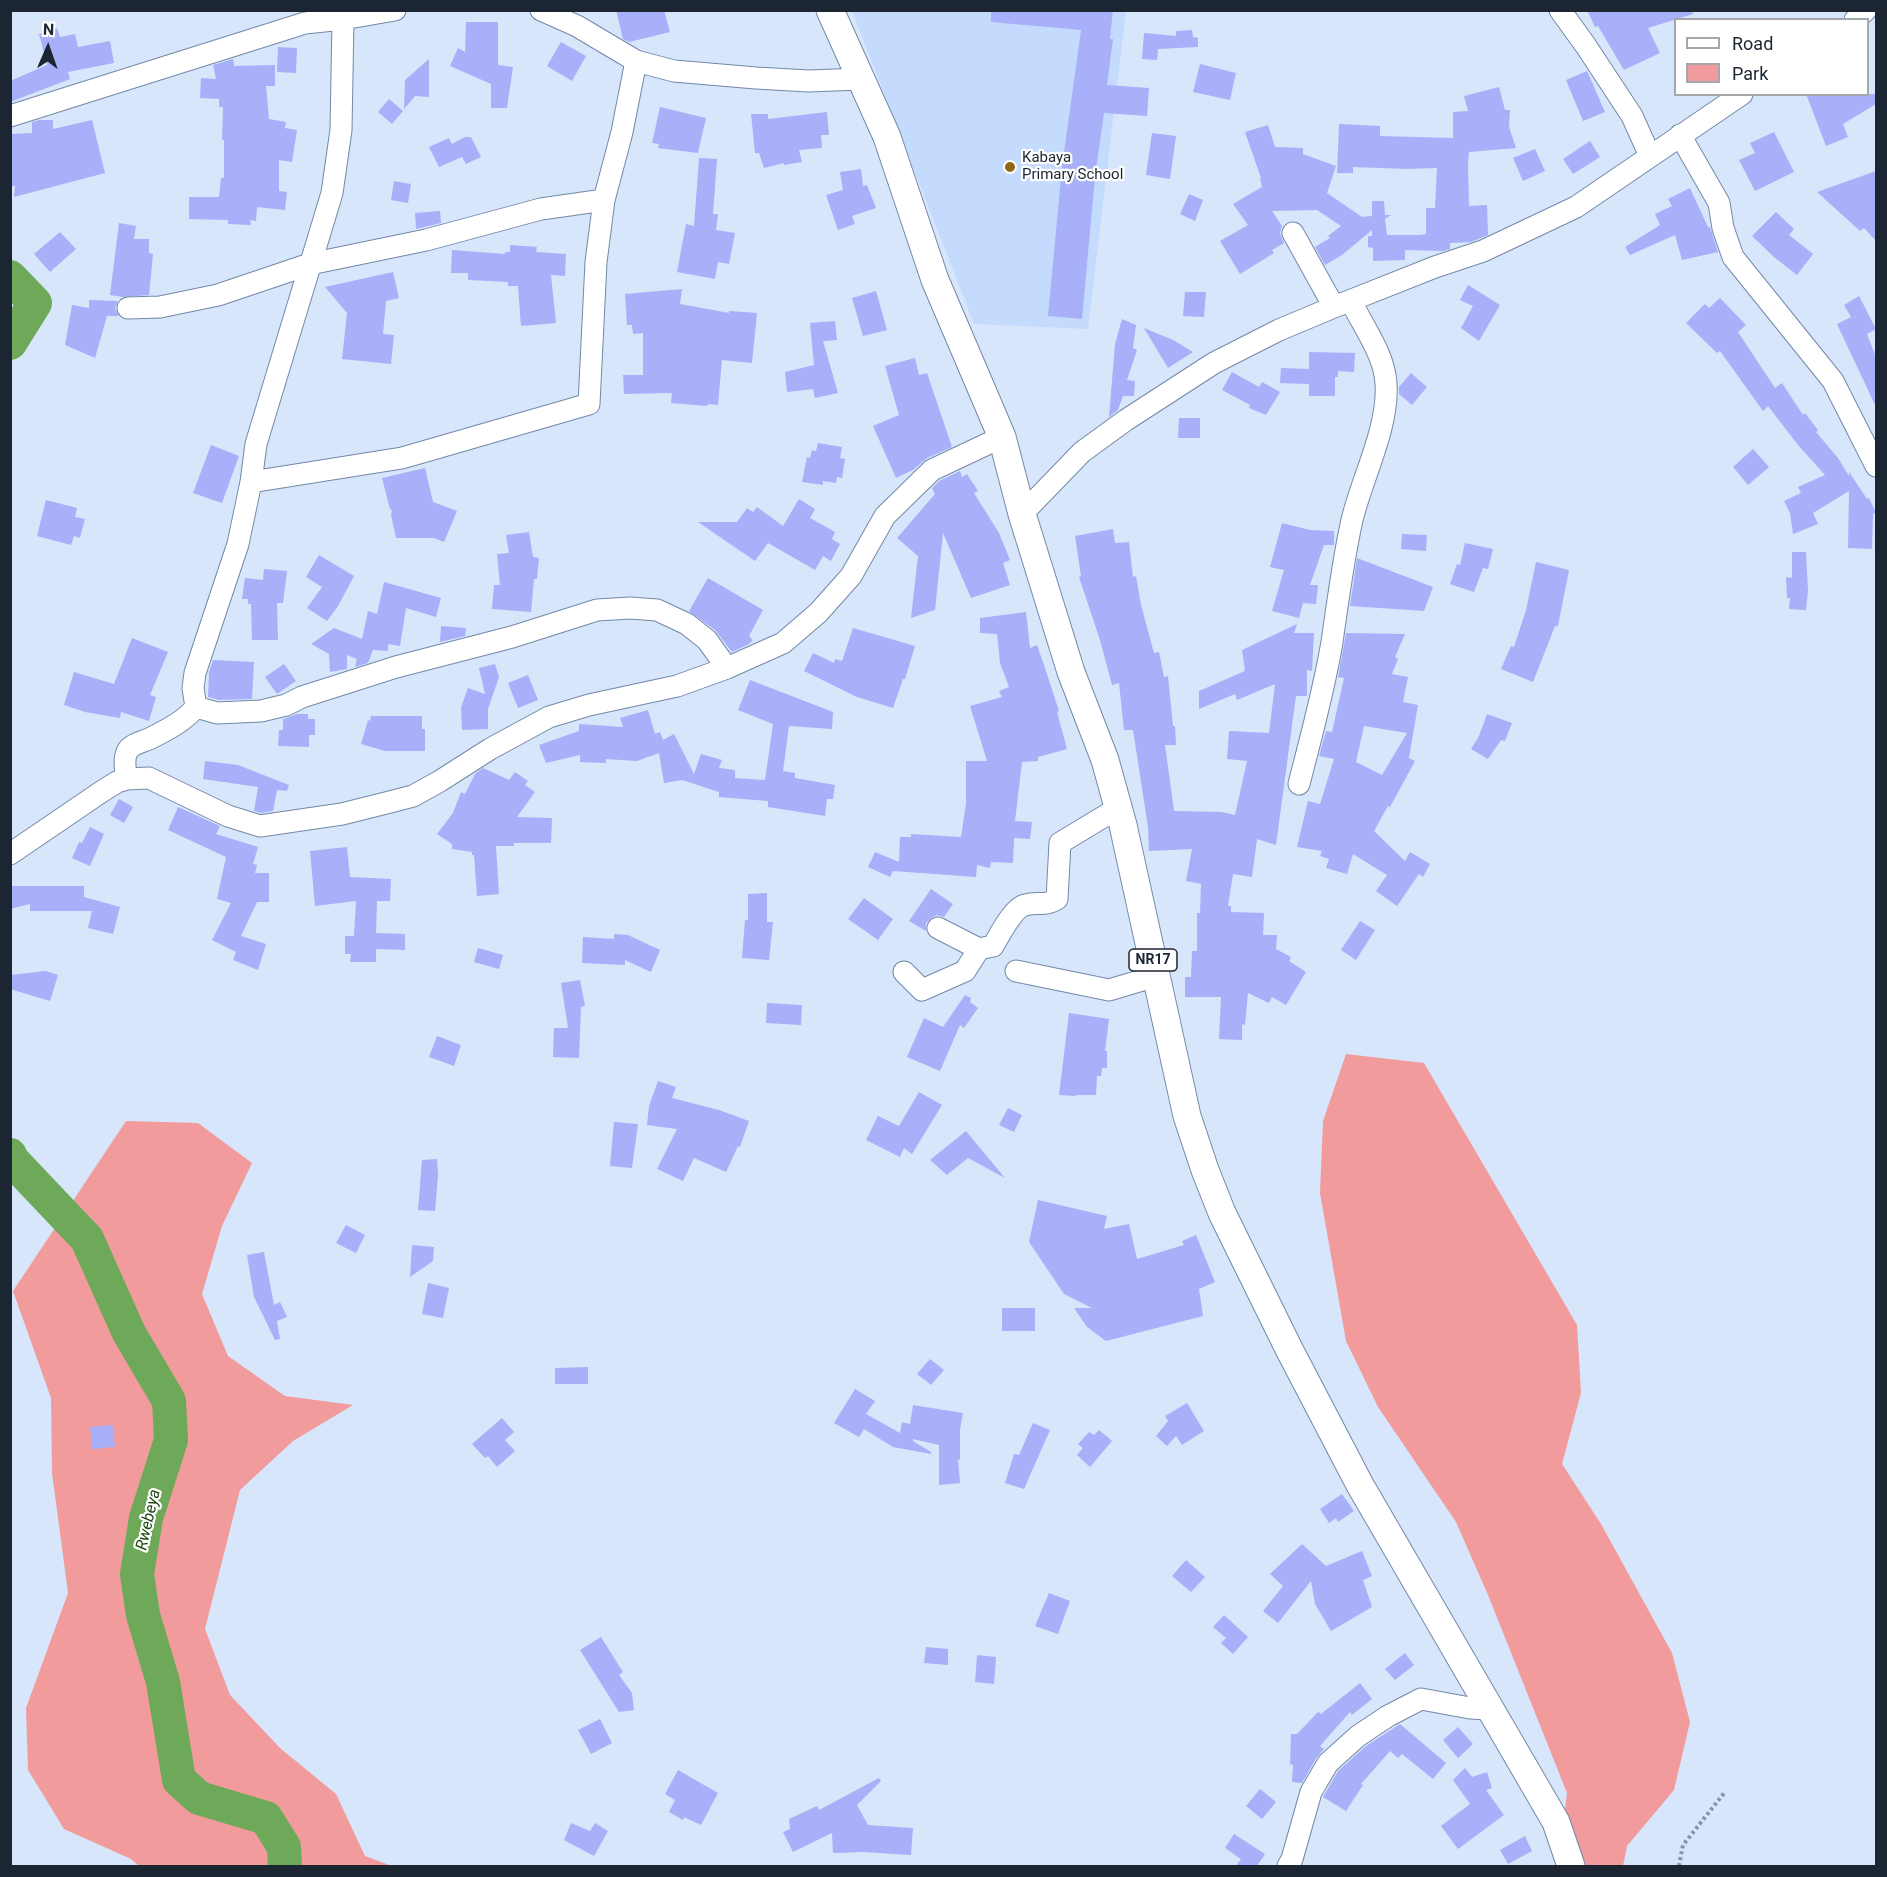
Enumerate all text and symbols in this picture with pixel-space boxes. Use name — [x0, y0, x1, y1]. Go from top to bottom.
north arrow — [18, 18, 78, 78]
legend — [1674, 18, 1869, 96]
text: N — [43, 20, 55, 39]
text: Road — [1732, 33, 1773, 54]
text: Park — [1732, 63, 1768, 84]
place label: Kabaya Primary School — [1022, 149, 1123, 184]
marker: Kabaya Primary School — [1003, 160, 1017, 174]
road number: NR17 — [1129, 949, 1177, 971]
water label: Rwebeya — [133, 1488, 165, 1552]

